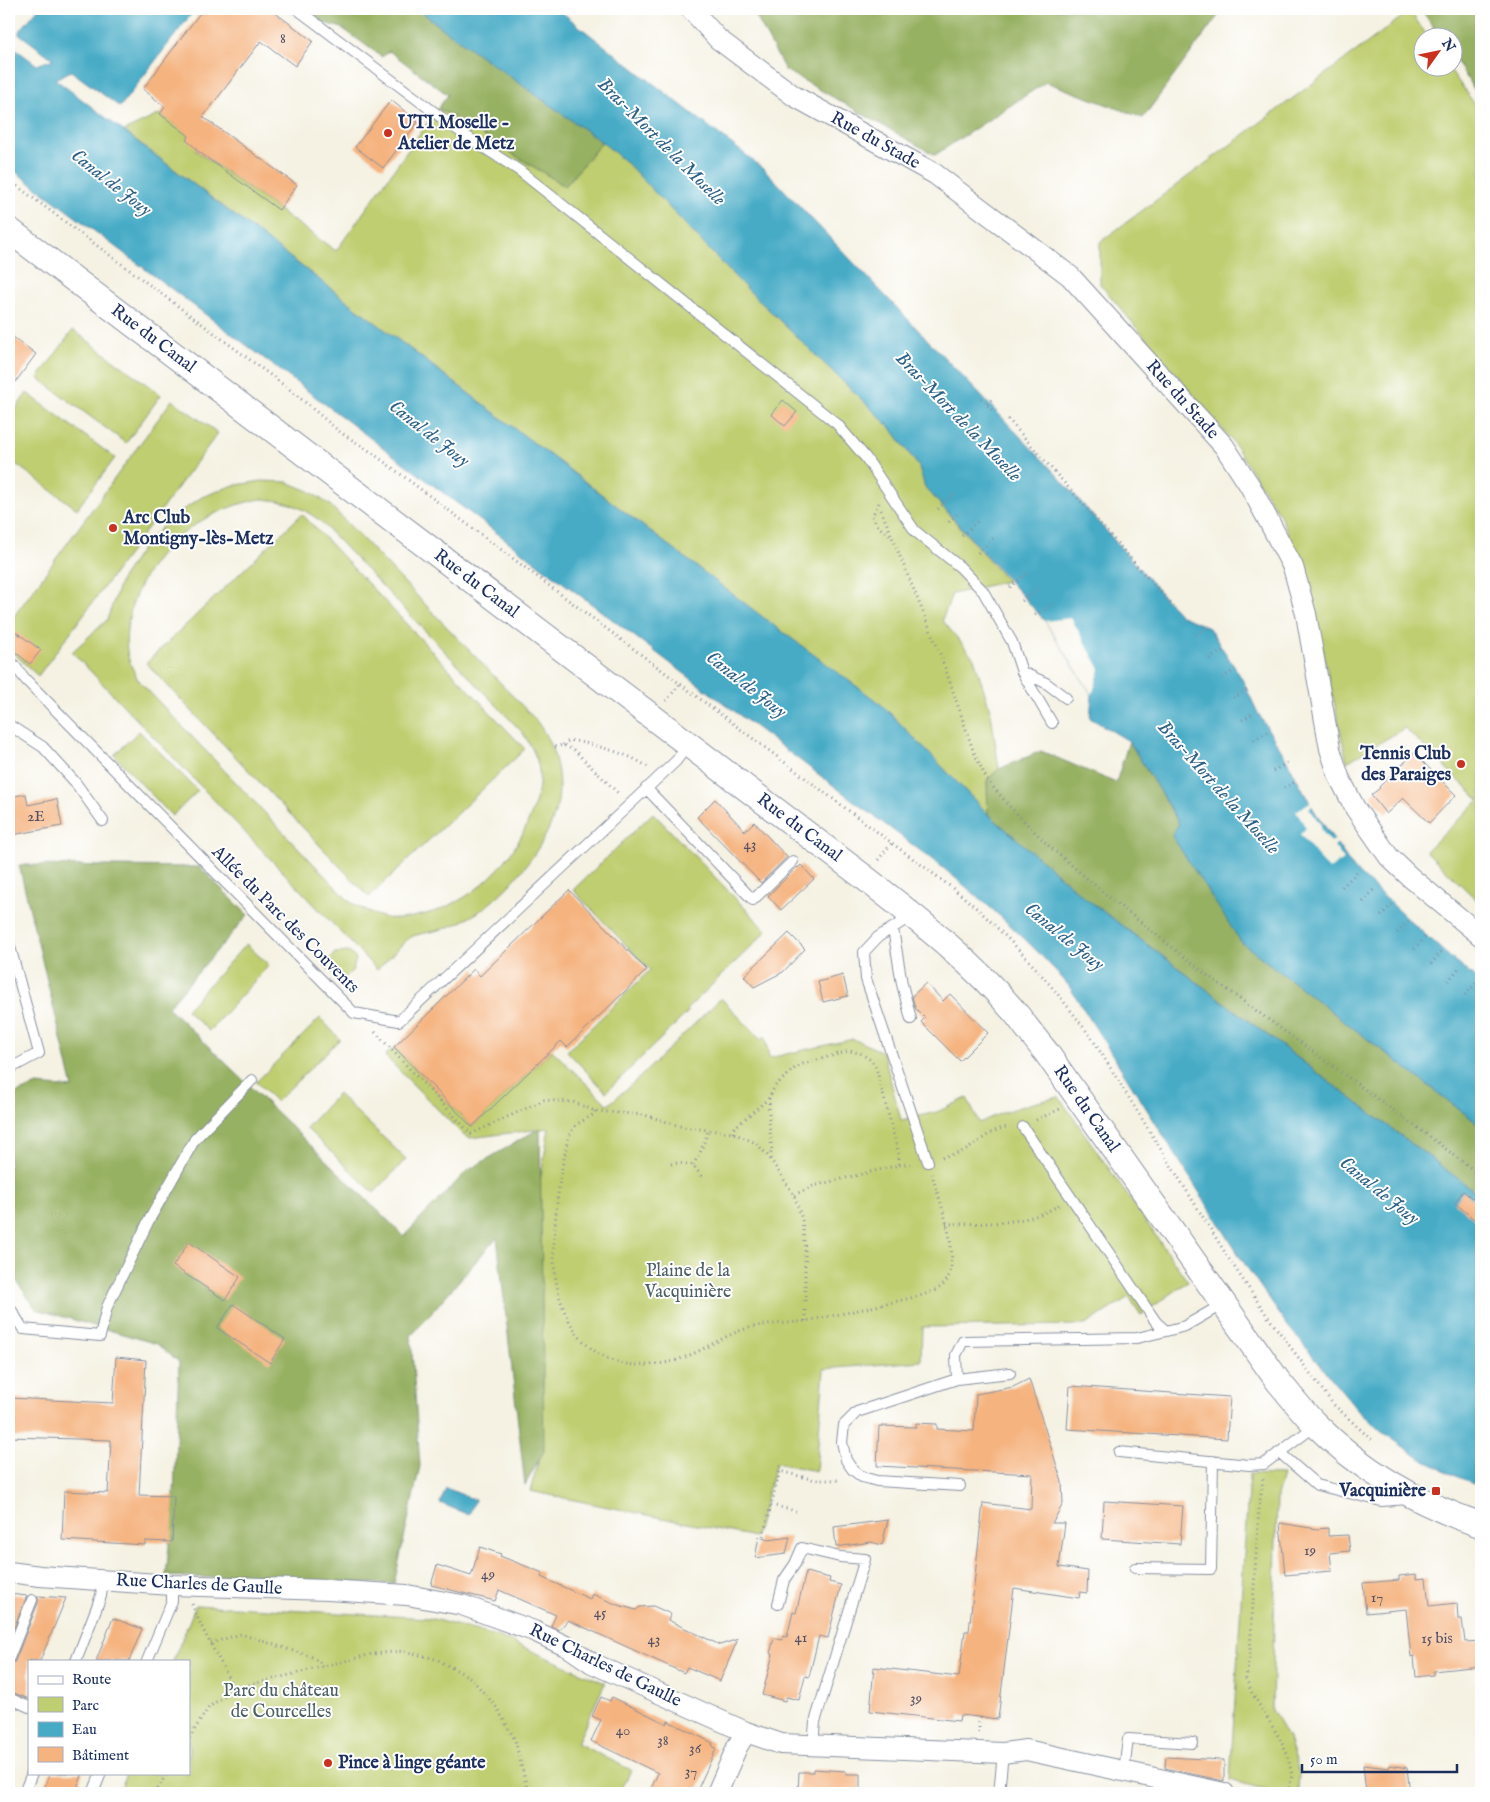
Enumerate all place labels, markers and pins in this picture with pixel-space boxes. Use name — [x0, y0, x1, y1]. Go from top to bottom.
place label: UTI Moselle - Atelier de Metz — [397, 112, 515, 156]
marker: UTI Moselle - Atelier de Metz — [382, 127, 394, 139]
place label: Arc Club Montigny-lès-Metz — [122, 507, 274, 551]
marker: Arc Club Montigny-lès-Metz — [107, 522, 119, 534]
place label: Tennis Club des Paraiges — [1359, 743, 1452, 787]
marker: Tennis Club des Paraiges — [1455, 758, 1467, 770]
place label: Vacquinière — [1338, 1480, 1427, 1503]
marker: Vacquinière — [1430, 1485, 1442, 1497]
place label: Pince à linge géante — [338, 1752, 486, 1775]
marker: Pince à linge géante — [322, 1757, 334, 1769]

